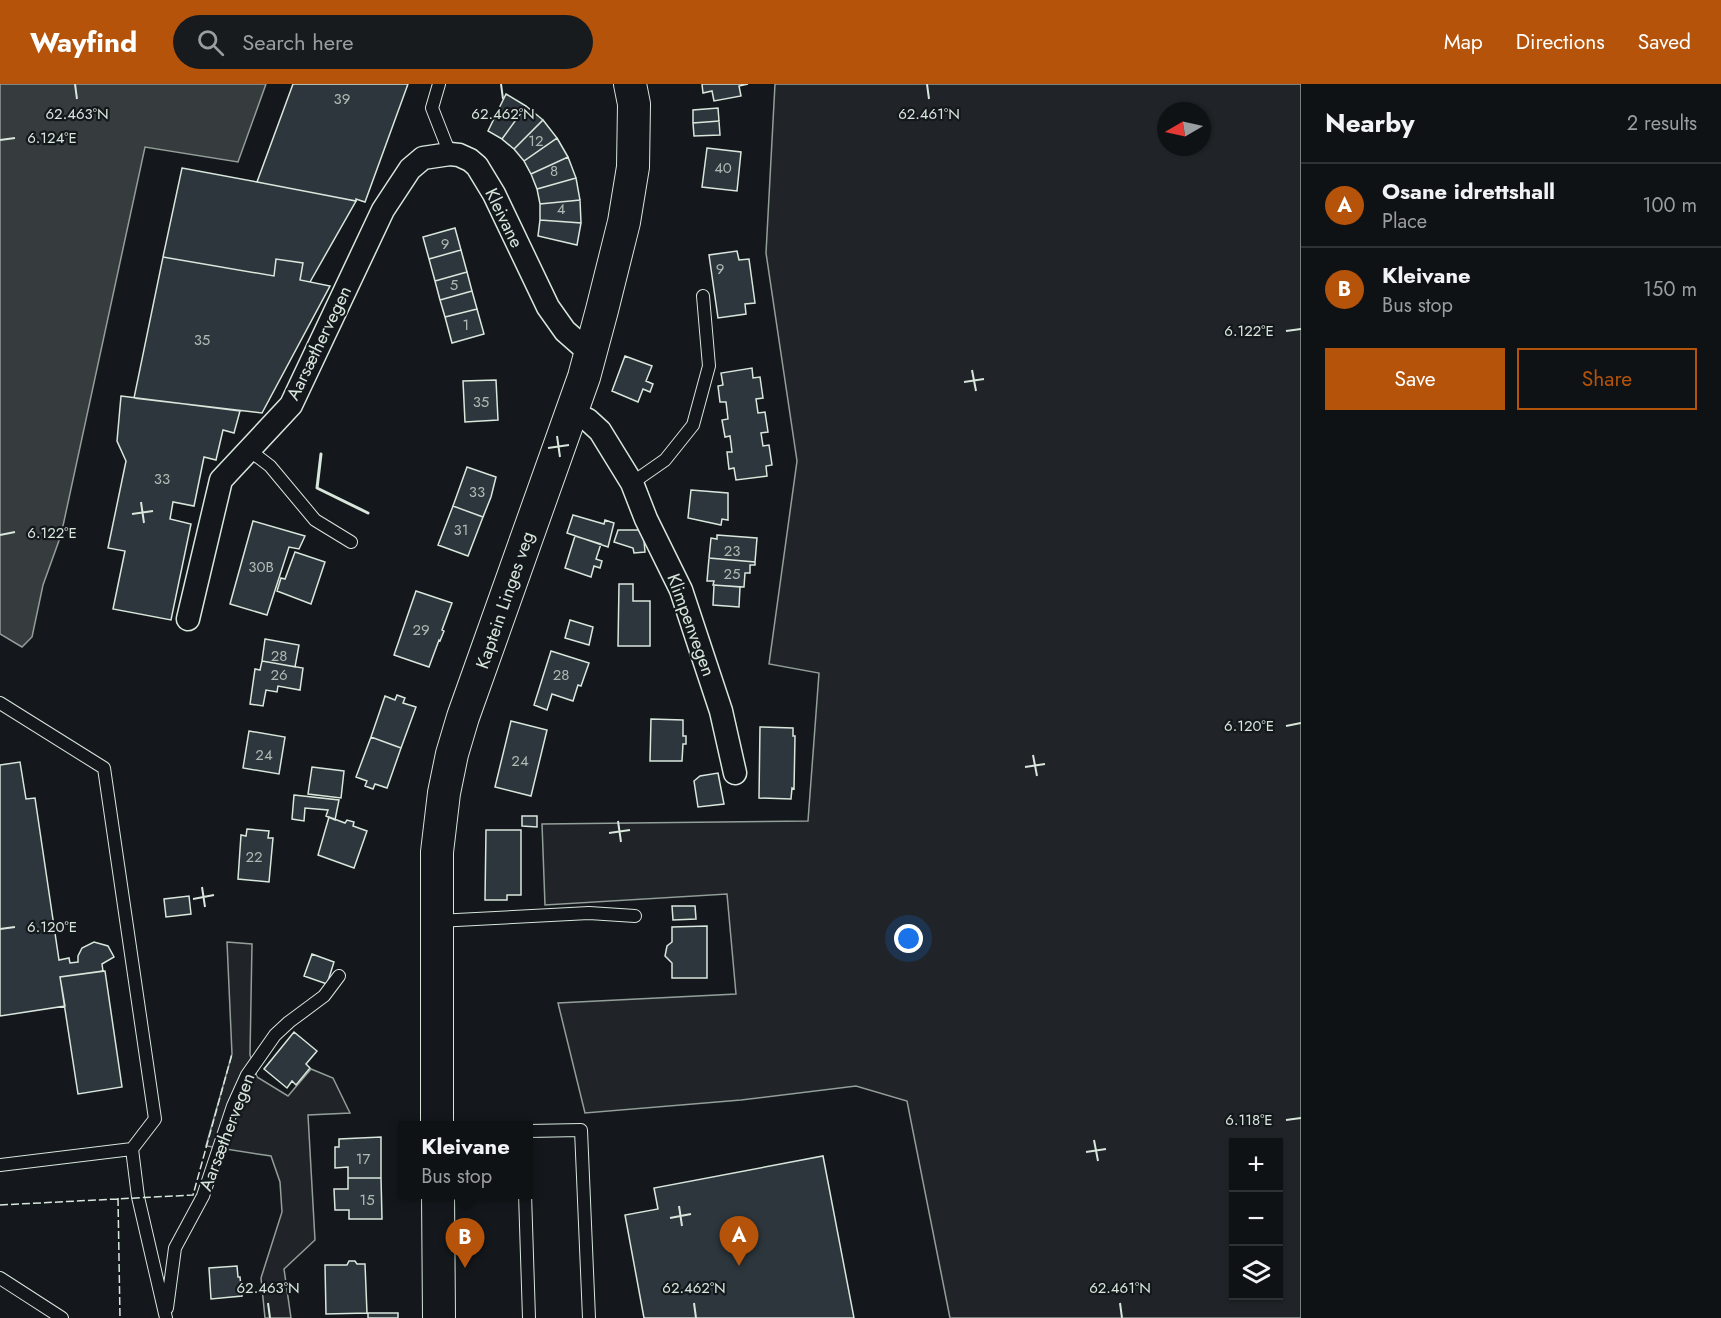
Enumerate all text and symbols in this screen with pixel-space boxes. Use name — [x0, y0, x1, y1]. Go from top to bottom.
search box — [173, 15, 593, 69]
text: Wayfind — [30, 22, 137, 63]
icon: search — [194, 26, 227, 59]
text: Search here — [242, 26, 354, 58]
text: Map — [1444, 27, 1483, 57]
text: Directions — [1516, 27, 1605, 57]
text: Saved — [1638, 27, 1691, 57]
house number: 39 — [334, 88, 350, 110]
north arrow — [1157, 102, 1211, 156]
text: 62.463°N — [45, 103, 109, 125]
text: 62.462°N — [471, 103, 535, 125]
text: 62.461°N — [898, 103, 960, 125]
text: Nearby — [1325, 104, 1414, 142]
text: 2 results — [1627, 109, 1697, 138]
text: 6.124°E — [27, 127, 77, 149]
house number: 12 — [528, 130, 544, 152]
house number: 40 — [714, 157, 732, 179]
house number: 8 — [550, 160, 558, 182]
text: Osane idrettshall — [1382, 175, 1555, 207]
street label: Kleivane — [478, 184, 530, 252]
text: A — [1337, 191, 1352, 220]
text: 100 m — [1642, 191, 1697, 220]
house number: 4 — [557, 198, 566, 220]
text: Place — [1382, 207, 1427, 236]
house number: 9 — [441, 233, 449, 255]
house number: 9 — [716, 258, 724, 280]
text: Kleivane — [1382, 259, 1471, 291]
house number: 5 — [450, 274, 458, 296]
text: B — [1338, 275, 1351, 304]
text: 150 m — [1643, 275, 1697, 304]
street label: Aarsæthervegen — [280, 281, 358, 405]
text: Bus stop — [1382, 291, 1453, 320]
house number: 1 — [463, 314, 469, 336]
text: 6.122°E — [1224, 320, 1274, 342]
house number: 35 — [194, 329, 210, 351]
button: Save — [1325, 348, 1505, 410]
button: Share — [1517, 348, 1697, 410]
house number: 35 — [473, 391, 489, 413]
house number: 33 — [154, 468, 170, 490]
house number: 33 — [469, 481, 485, 503]
house number: 31 — [454, 519, 468, 541]
text: 6.122°E — [27, 522, 77, 544]
street label: Kaptein Linges veg — [469, 528, 541, 672]
house number: 23 — [724, 540, 740, 562]
house number: 30B — [248, 556, 274, 578]
house number: 25 — [724, 563, 741, 585]
street label: Klimpenvegen — [660, 570, 722, 680]
house number: 29 — [412, 619, 430, 641]
house number: 28 — [271, 645, 287, 667]
house number: 26 — [270, 664, 288, 686]
house number: 28 — [553, 664, 569, 686]
text: 6.120°E — [1224, 715, 1274, 737]
house number: 24 — [255, 744, 273, 766]
house number: 24 — [511, 750, 529, 772]
house number: 22 — [245, 846, 263, 868]
text: 6.120°E — [27, 916, 77, 938]
your location — [894, 924, 923, 953]
street label: Aarsæthervegen — [193, 1069, 261, 1195]
text: 6.118°E — [1225, 1109, 1273, 1131]
popup — [398, 1121, 533, 1199]
text: Kleivane — [421, 1130, 510, 1162]
map controls — [1229, 1138, 1283, 1300]
button: + — [1229, 1138, 1283, 1192]
house number: 17 — [356, 1148, 370, 1170]
text: Bus stop — [421, 1162, 492, 1191]
house number: 15 — [359, 1189, 375, 1211]
button: − — [1229, 1192, 1283, 1246]
pin: A — [720, 1216, 758, 1266]
pin: B — [446, 1218, 484, 1268]
button: layers — [1229, 1246, 1283, 1300]
text: 62.463°N — [236, 1277, 300, 1299]
text: 62.462°N — [662, 1277, 726, 1299]
text: 62.461°N — [1089, 1277, 1151, 1299]

